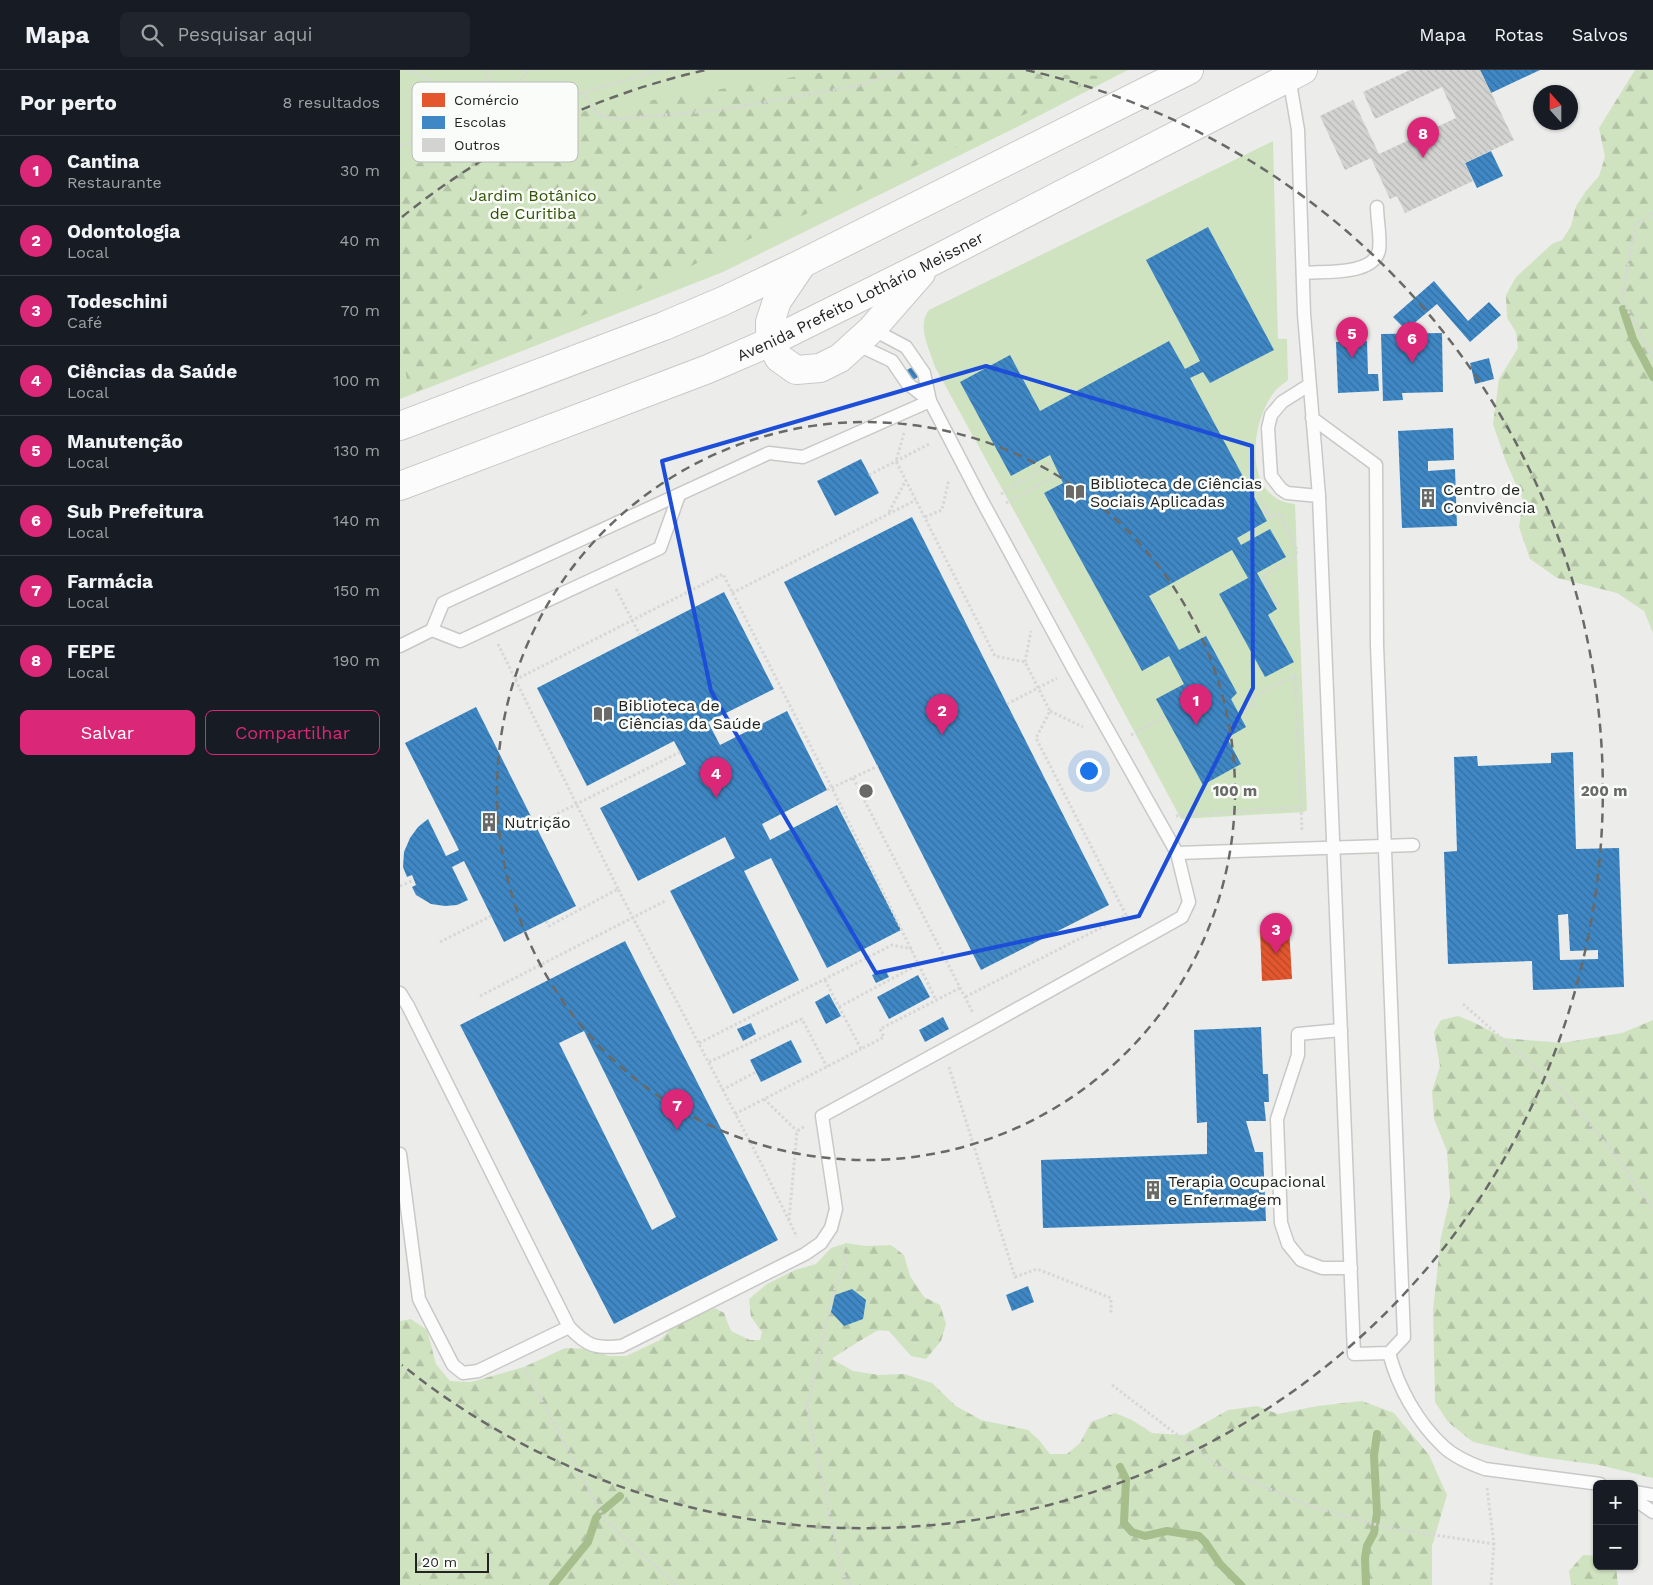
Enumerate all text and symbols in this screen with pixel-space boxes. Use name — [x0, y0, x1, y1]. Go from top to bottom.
search box — [120, 12, 470, 57]
text: Mapa — [25, 21, 90, 49]
icon: search — [138, 21, 166, 49]
text: Pesquisar aqui — [178, 23, 313, 46]
text: Mapa — [1419, 24, 1466, 45]
text: Rotas — [1494, 24, 1544, 45]
text: Salvos — [1572, 24, 1628, 45]
legend — [412, 82, 578, 162]
north arrow — [1533, 85, 1578, 130]
text: Por perto — [20, 90, 117, 115]
text: Comércio — [454, 92, 519, 108]
text: 8 resultados — [282, 93, 380, 112]
text: Escolas — [454, 114, 506, 130]
pin: 8 — [1407, 117, 1439, 158]
text: Outros — [454, 137, 500, 153]
text: Cantina — [67, 150, 139, 173]
text: 1 — [33, 161, 39, 180]
text: 30 m — [340, 161, 380, 180]
text: Restaurante — [67, 173, 162, 192]
park label: Jardim Botânico de Curitiba — [469, 186, 597, 223]
text: Odontologia — [67, 220, 180, 243]
street label: Avenida Prefeito Lothário Meissner — [734, 227, 987, 365]
text: 2 — [31, 231, 41, 250]
text: 40 m — [340, 231, 380, 250]
text: Local — [67, 243, 109, 262]
text: Todeschini — [67, 290, 167, 313]
text: 3 — [31, 301, 41, 320]
text: 70 m — [341, 301, 380, 320]
text: Café — [67, 313, 102, 332]
pin: 5 — [1336, 317, 1368, 358]
pin: 6 — [1396, 322, 1428, 363]
text: Ciências da Saúde — [67, 360, 237, 383]
text: 4 — [31, 371, 41, 390]
text: 100 m — [333, 371, 380, 390]
text: Local — [67, 383, 109, 402]
text: Manutenção — [67, 430, 183, 453]
text: 5 — [31, 441, 41, 460]
text: 130 m — [334, 441, 380, 460]
text: Local — [67, 453, 109, 472]
place label: Biblioteca de Ciências Sociais Aplicadas — [1090, 474, 1262, 511]
place label: Centro de Convivência — [1443, 480, 1536, 517]
library icon: Biblioteca de Ciências Sociais Aplicadas — [1064, 481, 1086, 503]
building icon: Centro de Convivência — [1417, 487, 1439, 509]
text: Sub Prefeitura — [67, 500, 203, 523]
text: 6 — [31, 511, 41, 530]
text: 140 m — [333, 511, 380, 530]
text: Local — [67, 523, 109, 542]
text: Farmácia — [67, 570, 153, 593]
text: 7 — [31, 581, 41, 600]
text: 150 m — [334, 581, 380, 600]
text: Local — [67, 593, 109, 612]
text: FEPE — [67, 640, 115, 663]
text: 8 — [31, 651, 41, 670]
text: 190 m — [333, 651, 380, 670]
text: Local — [67, 663, 109, 682]
pin: 1 — [1180, 684, 1212, 725]
pin: 2 — [926, 694, 958, 735]
place label: Biblioteca de Ciências da Saúde — [618, 696, 761, 733]
library icon: Biblioteca de Ciências da Saúde — [592, 703, 614, 725]
button: Salvar — [20, 710, 195, 755]
button: Compartilhar — [205, 710, 380, 755]
pin: 4 — [700, 757, 732, 798]
your location — [1076, 758, 1102, 784]
centre of rings — [857, 782, 875, 800]
text: 100 m — [1213, 782, 1257, 800]
text: 200 m — [1581, 782, 1627, 800]
building icon: Nutrição — [478, 811, 500, 833]
place label: Nutrição — [504, 813, 571, 832]
pin: 3 — [1260, 913, 1292, 954]
pin: 7 — [661, 1089, 693, 1130]
place label: Terapia Ocupacional e Enfermagem — [1168, 1172, 1326, 1209]
building icon: Terapia Ocupacional e Enfermagem — [1142, 1179, 1164, 1201]
map controls — [1593, 1480, 1638, 1570]
button: + — [1593, 1480, 1638, 1525]
button: − — [1593, 1525, 1638, 1570]
scale bar — [415, 1550, 489, 1573]
text: 20 m — [422, 1554, 457, 1570]

